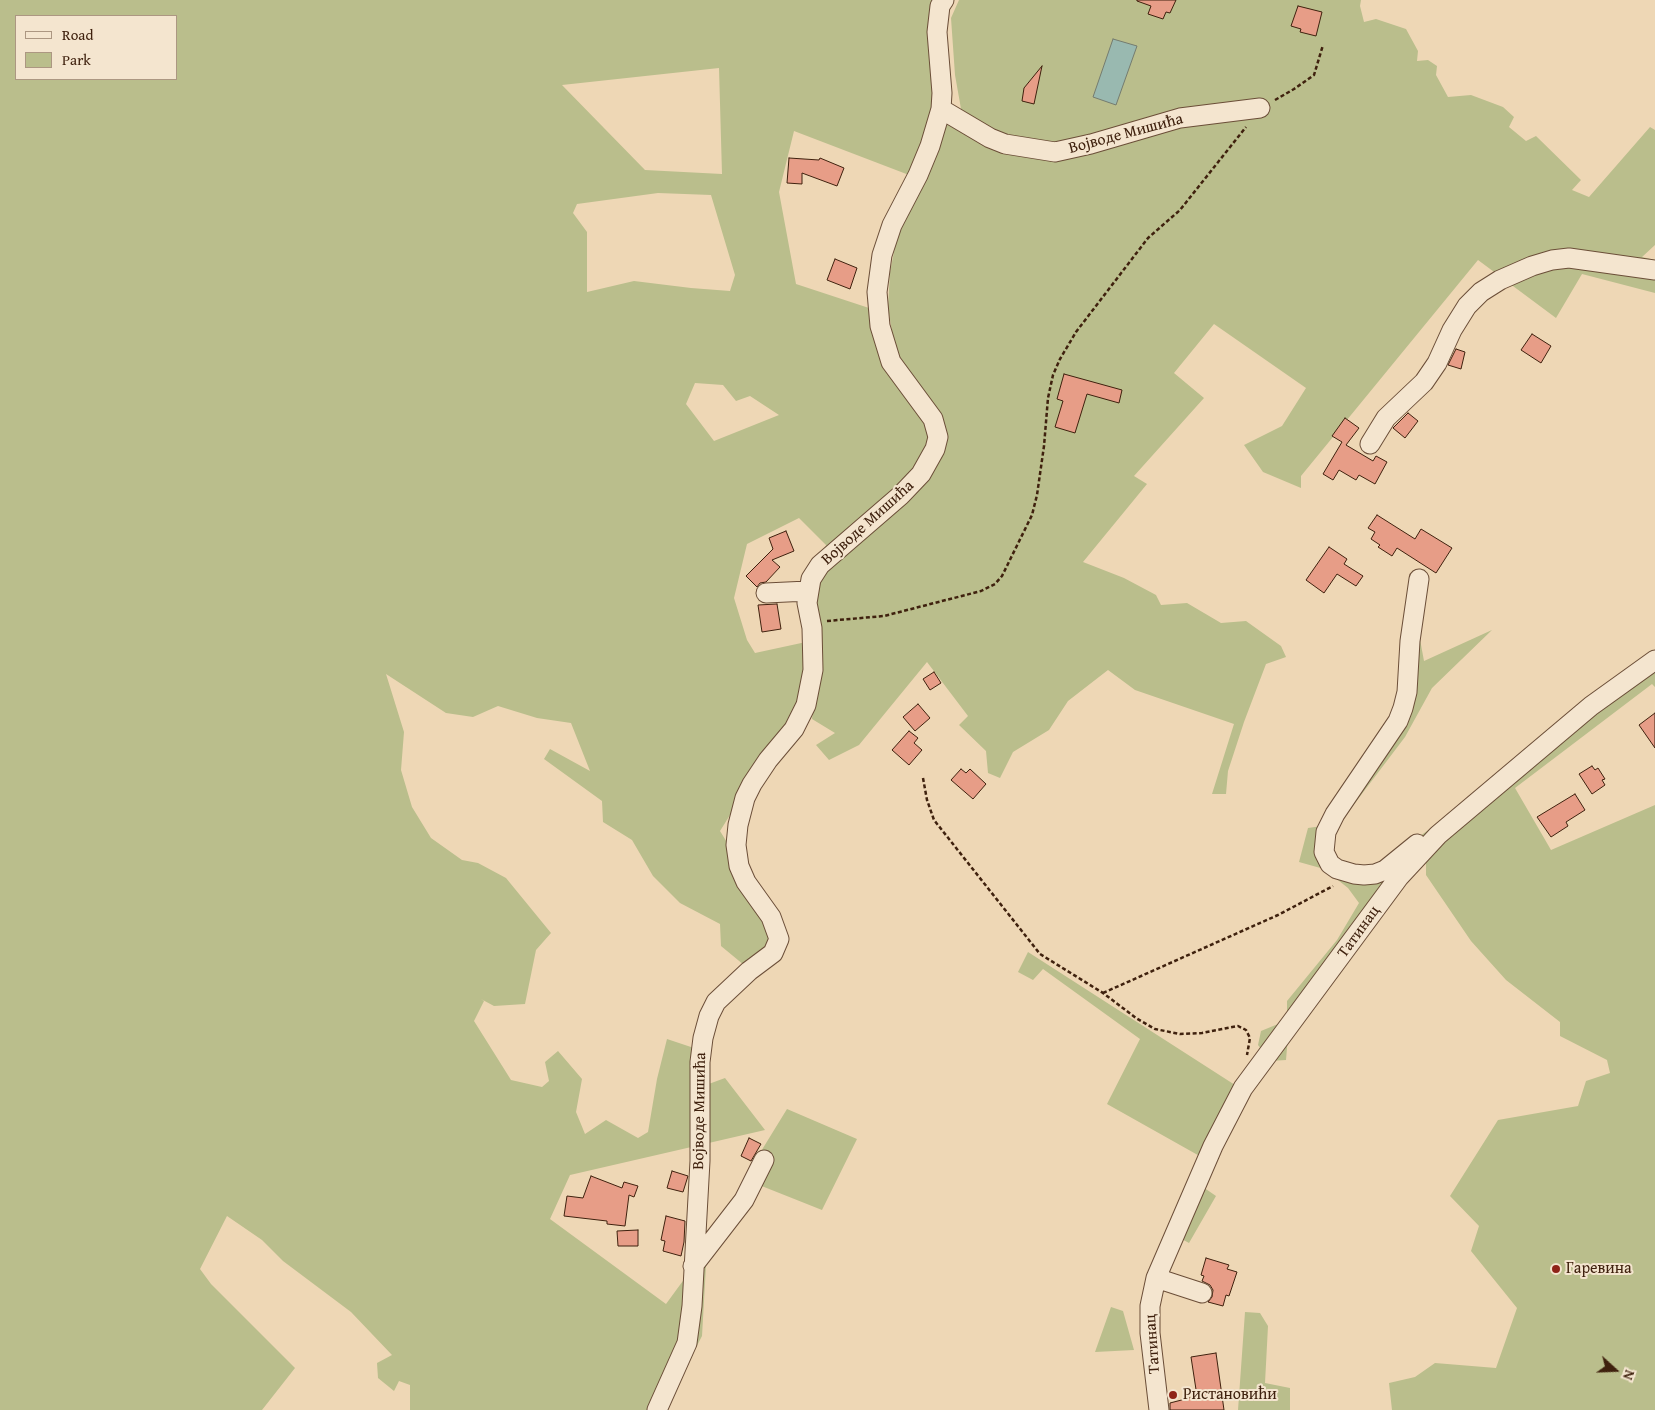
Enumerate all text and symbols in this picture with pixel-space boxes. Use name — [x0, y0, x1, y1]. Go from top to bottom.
legend — [15, 15, 178, 80]
text: Road — [62, 24, 93, 45]
text: Park — [62, 49, 91, 70]
street label: Војводе Мишића — [1067, 110, 1185, 158]
street label: Војводе Мишића — [818, 477, 918, 569]
street label: Татинац — [1334, 902, 1384, 962]
street label: Војводе Мишића — [689, 1052, 711, 1170]
place label: Гаревина — [1566, 1259, 1632, 1279]
marker: Гаревина — [1550, 1263, 1562, 1275]
street label: Татинац — [1141, 1313, 1165, 1375]
north arrow — [1590, 1345, 1640, 1395]
text: N — [1618, 1367, 1640, 1383]
place label: Ристановићи — [1183, 1385, 1277, 1405]
marker: Ристановићи — [1167, 1389, 1179, 1401]

